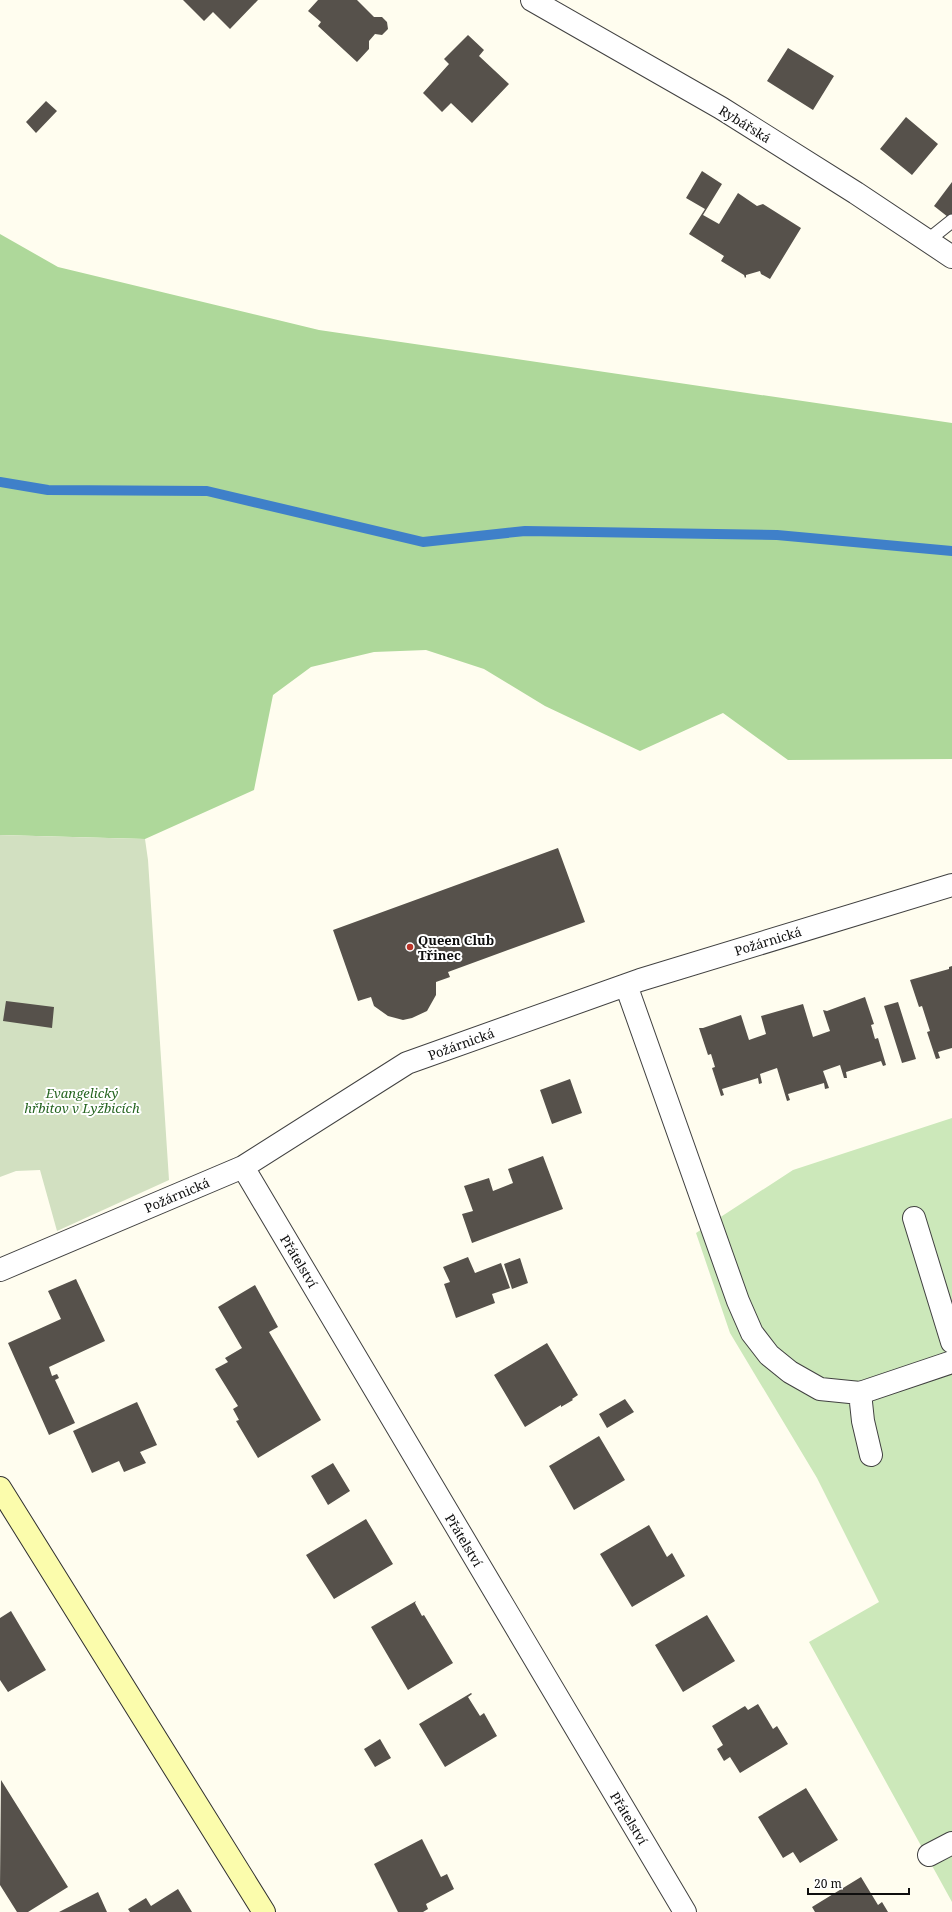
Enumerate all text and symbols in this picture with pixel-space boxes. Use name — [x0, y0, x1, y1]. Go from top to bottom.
street label: Rybářská — [716, 101, 774, 147]
street label: Požárnická — [732, 922, 804, 960]
place label: Queen Club Třinec — [418, 931, 494, 964]
marker: Queen Club Třinec — [405, 942, 415, 952]
street label: Požárnická — [425, 1024, 497, 1064]
park label: Evangelický hřbitov v Lyžbicích — [24, 1084, 140, 1117]
street label: Požárnická — [142, 1173, 212, 1217]
street label: Přátelství — [276, 1231, 322, 1292]
street label: Přátelství — [441, 1510, 487, 1571]
street label: Přátelství — [606, 1788, 652, 1849]
scale bar — [808, 1870, 909, 1896]
text: 20 m — [814, 1875, 842, 1892]

